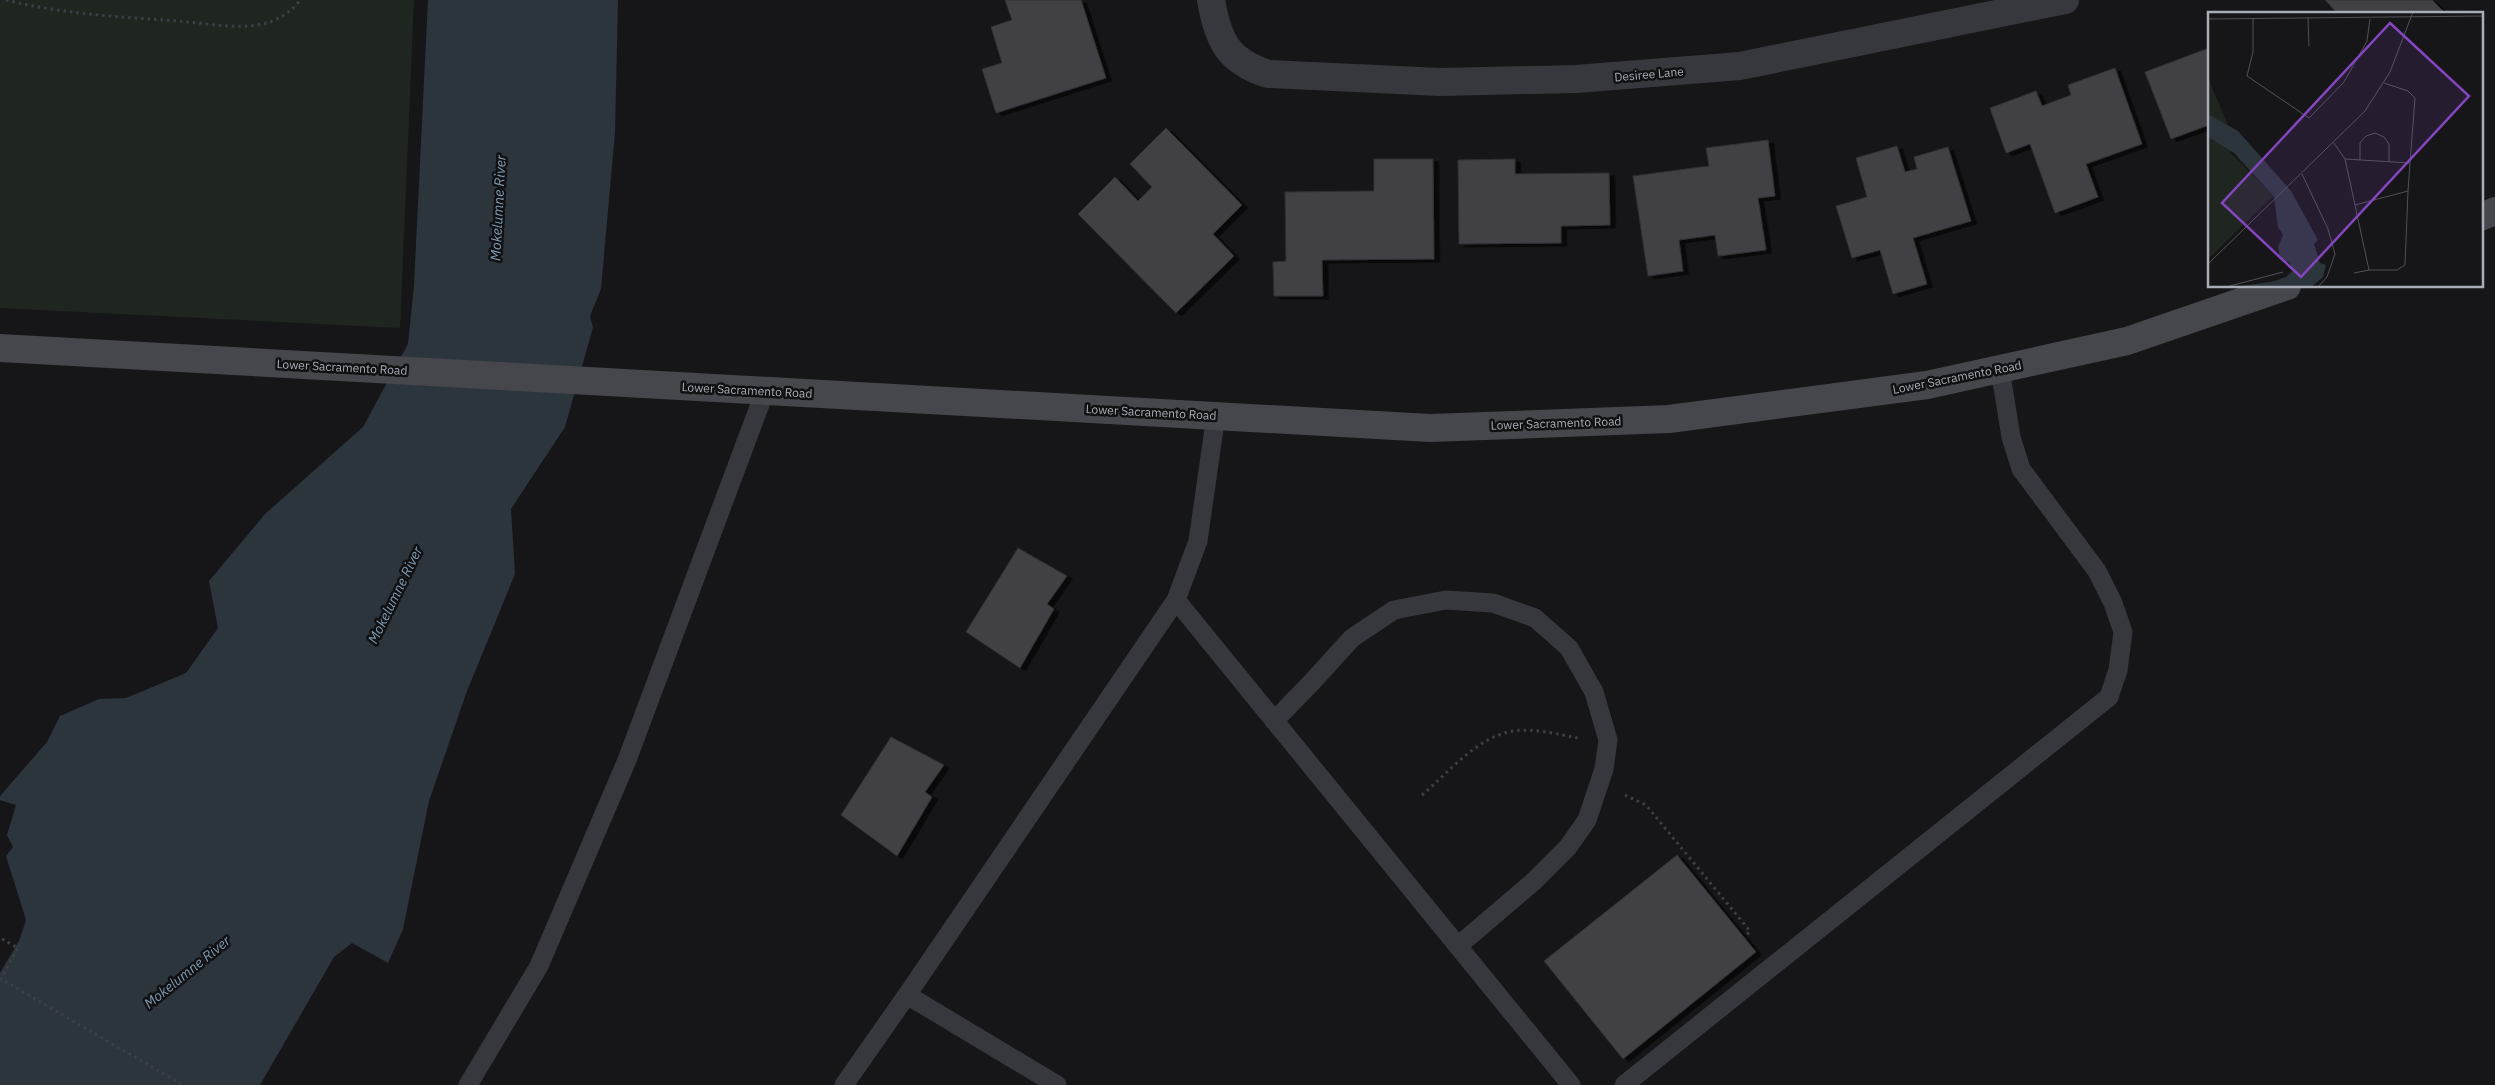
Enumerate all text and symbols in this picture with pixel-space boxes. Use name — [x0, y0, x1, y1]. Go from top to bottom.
inset map — [2208, 12, 2482, 288]
street label: Desiree Lane — [1614, 63, 1685, 85]
water label: Mokelumne River — [486, 154, 510, 261]
street label: Lower Sacramento Road — [276, 356, 408, 378]
street label: Lower Sacramento Road — [1891, 357, 2023, 397]
street label: Lower Sacramento Road — [681, 379, 813, 401]
street label: Lower Sacramento Road — [1085, 401, 1217, 423]
street label: Lower Sacramento Road — [1490, 413, 1622, 433]
water label: Mokelumne River — [364, 543, 427, 647]
water label: Mokelumne River — [140, 931, 235, 1012]

